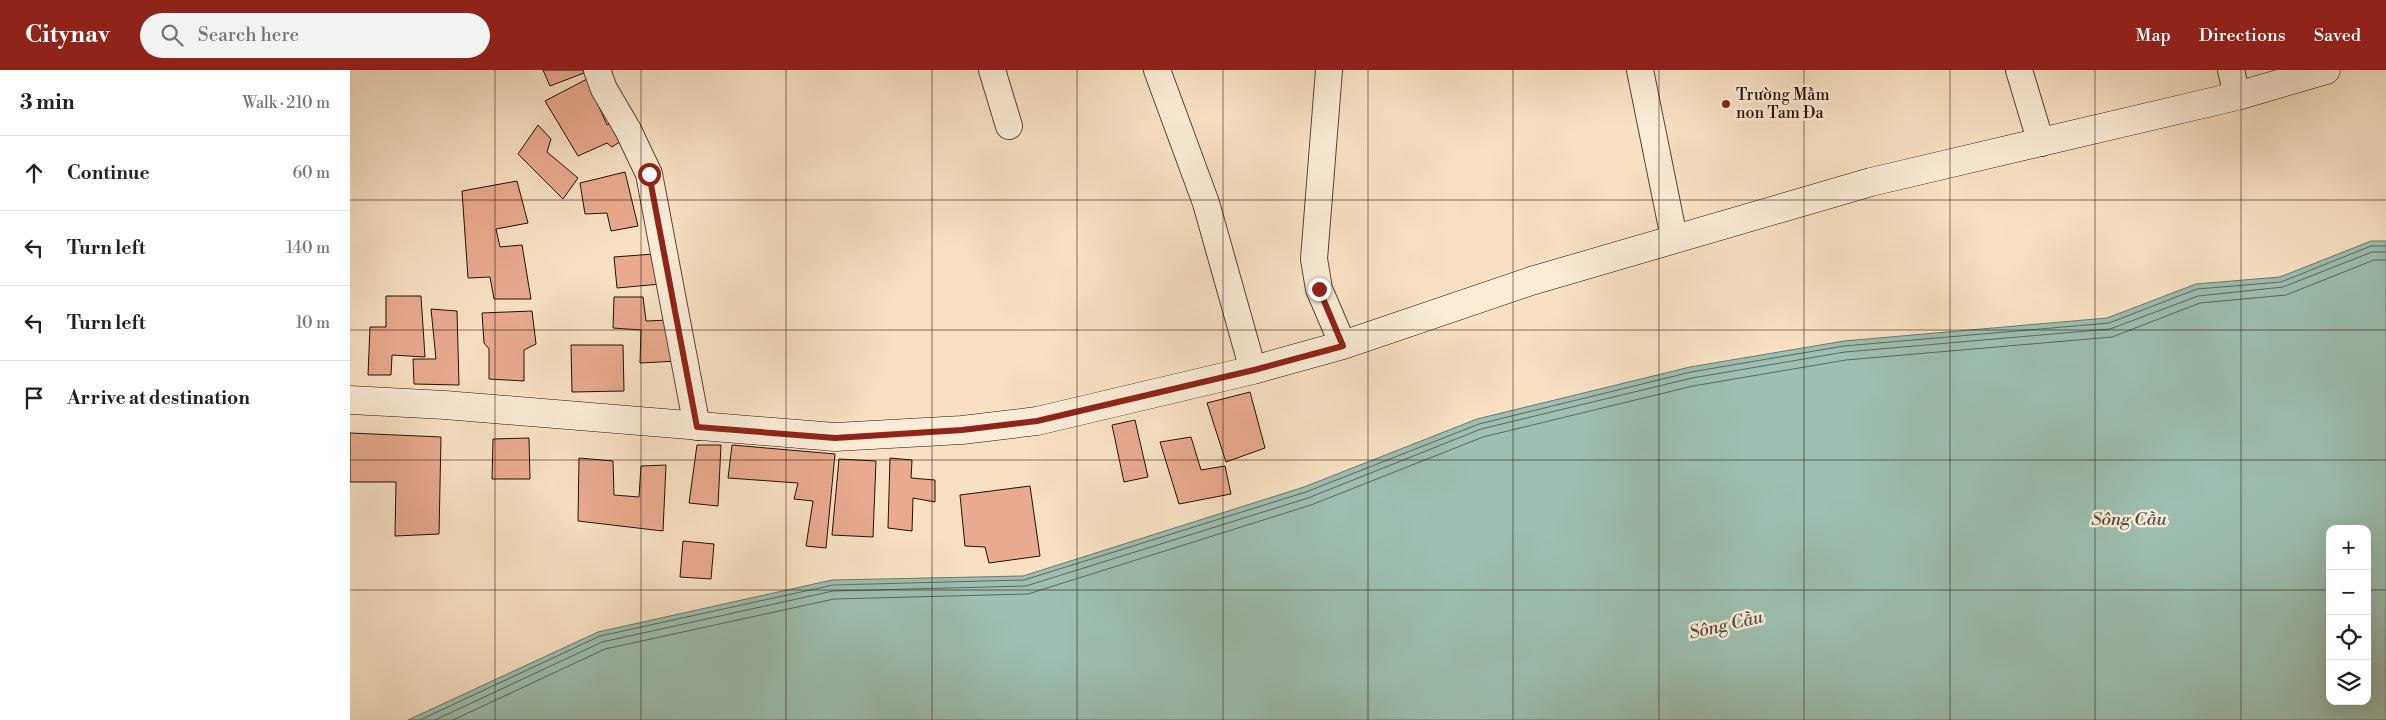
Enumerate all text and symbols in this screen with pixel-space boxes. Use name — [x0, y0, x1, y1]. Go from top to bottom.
search box — [140, 13, 490, 58]
text: Citynav — [25, 20, 110, 50]
icon: search — [158, 21, 186, 49]
text: Search here — [198, 23, 299, 47]
text: Map — [2135, 24, 2171, 47]
text: Directions — [2199, 24, 2286, 47]
text: Saved — [2314, 24, 2361, 47]
place label: Trường Mầm non Tam Đa — [1736, 85, 1829, 123]
text: 3 min — [20, 90, 75, 116]
text: Walk · 210 m — [242, 93, 330, 113]
marker: Trường Mầm non Tam Đa — [1720, 98, 1732, 110]
icon: ahead — [20, 159, 48, 187]
text: Continue — [67, 161, 150, 185]
text: 60 m — [292, 163, 330, 183]
route start — [638, 163, 661, 186]
icon: left — [20, 234, 48, 262]
text: Turn left — [67, 236, 146, 260]
text: 140 m — [286, 238, 330, 258]
route end — [1308, 278, 1331, 301]
icon: left — [20, 309, 48, 337]
text: Turn left — [67, 311, 146, 335]
text: 10 m — [296, 313, 330, 333]
icon: arrive — [20, 384, 48, 412]
text: Arrive at destination — [67, 386, 250, 410]
water label: Sông Cầu — [2091, 508, 2168, 531]
map controls — [2326, 525, 2371, 705]
button: + — [2326, 525, 2371, 570]
button: − — [2326, 570, 2371, 615]
water label: Sông Cầu — [1687, 605, 1766, 645]
button: locate — [2326, 615, 2371, 660]
button: layers — [2326, 660, 2371, 705]

